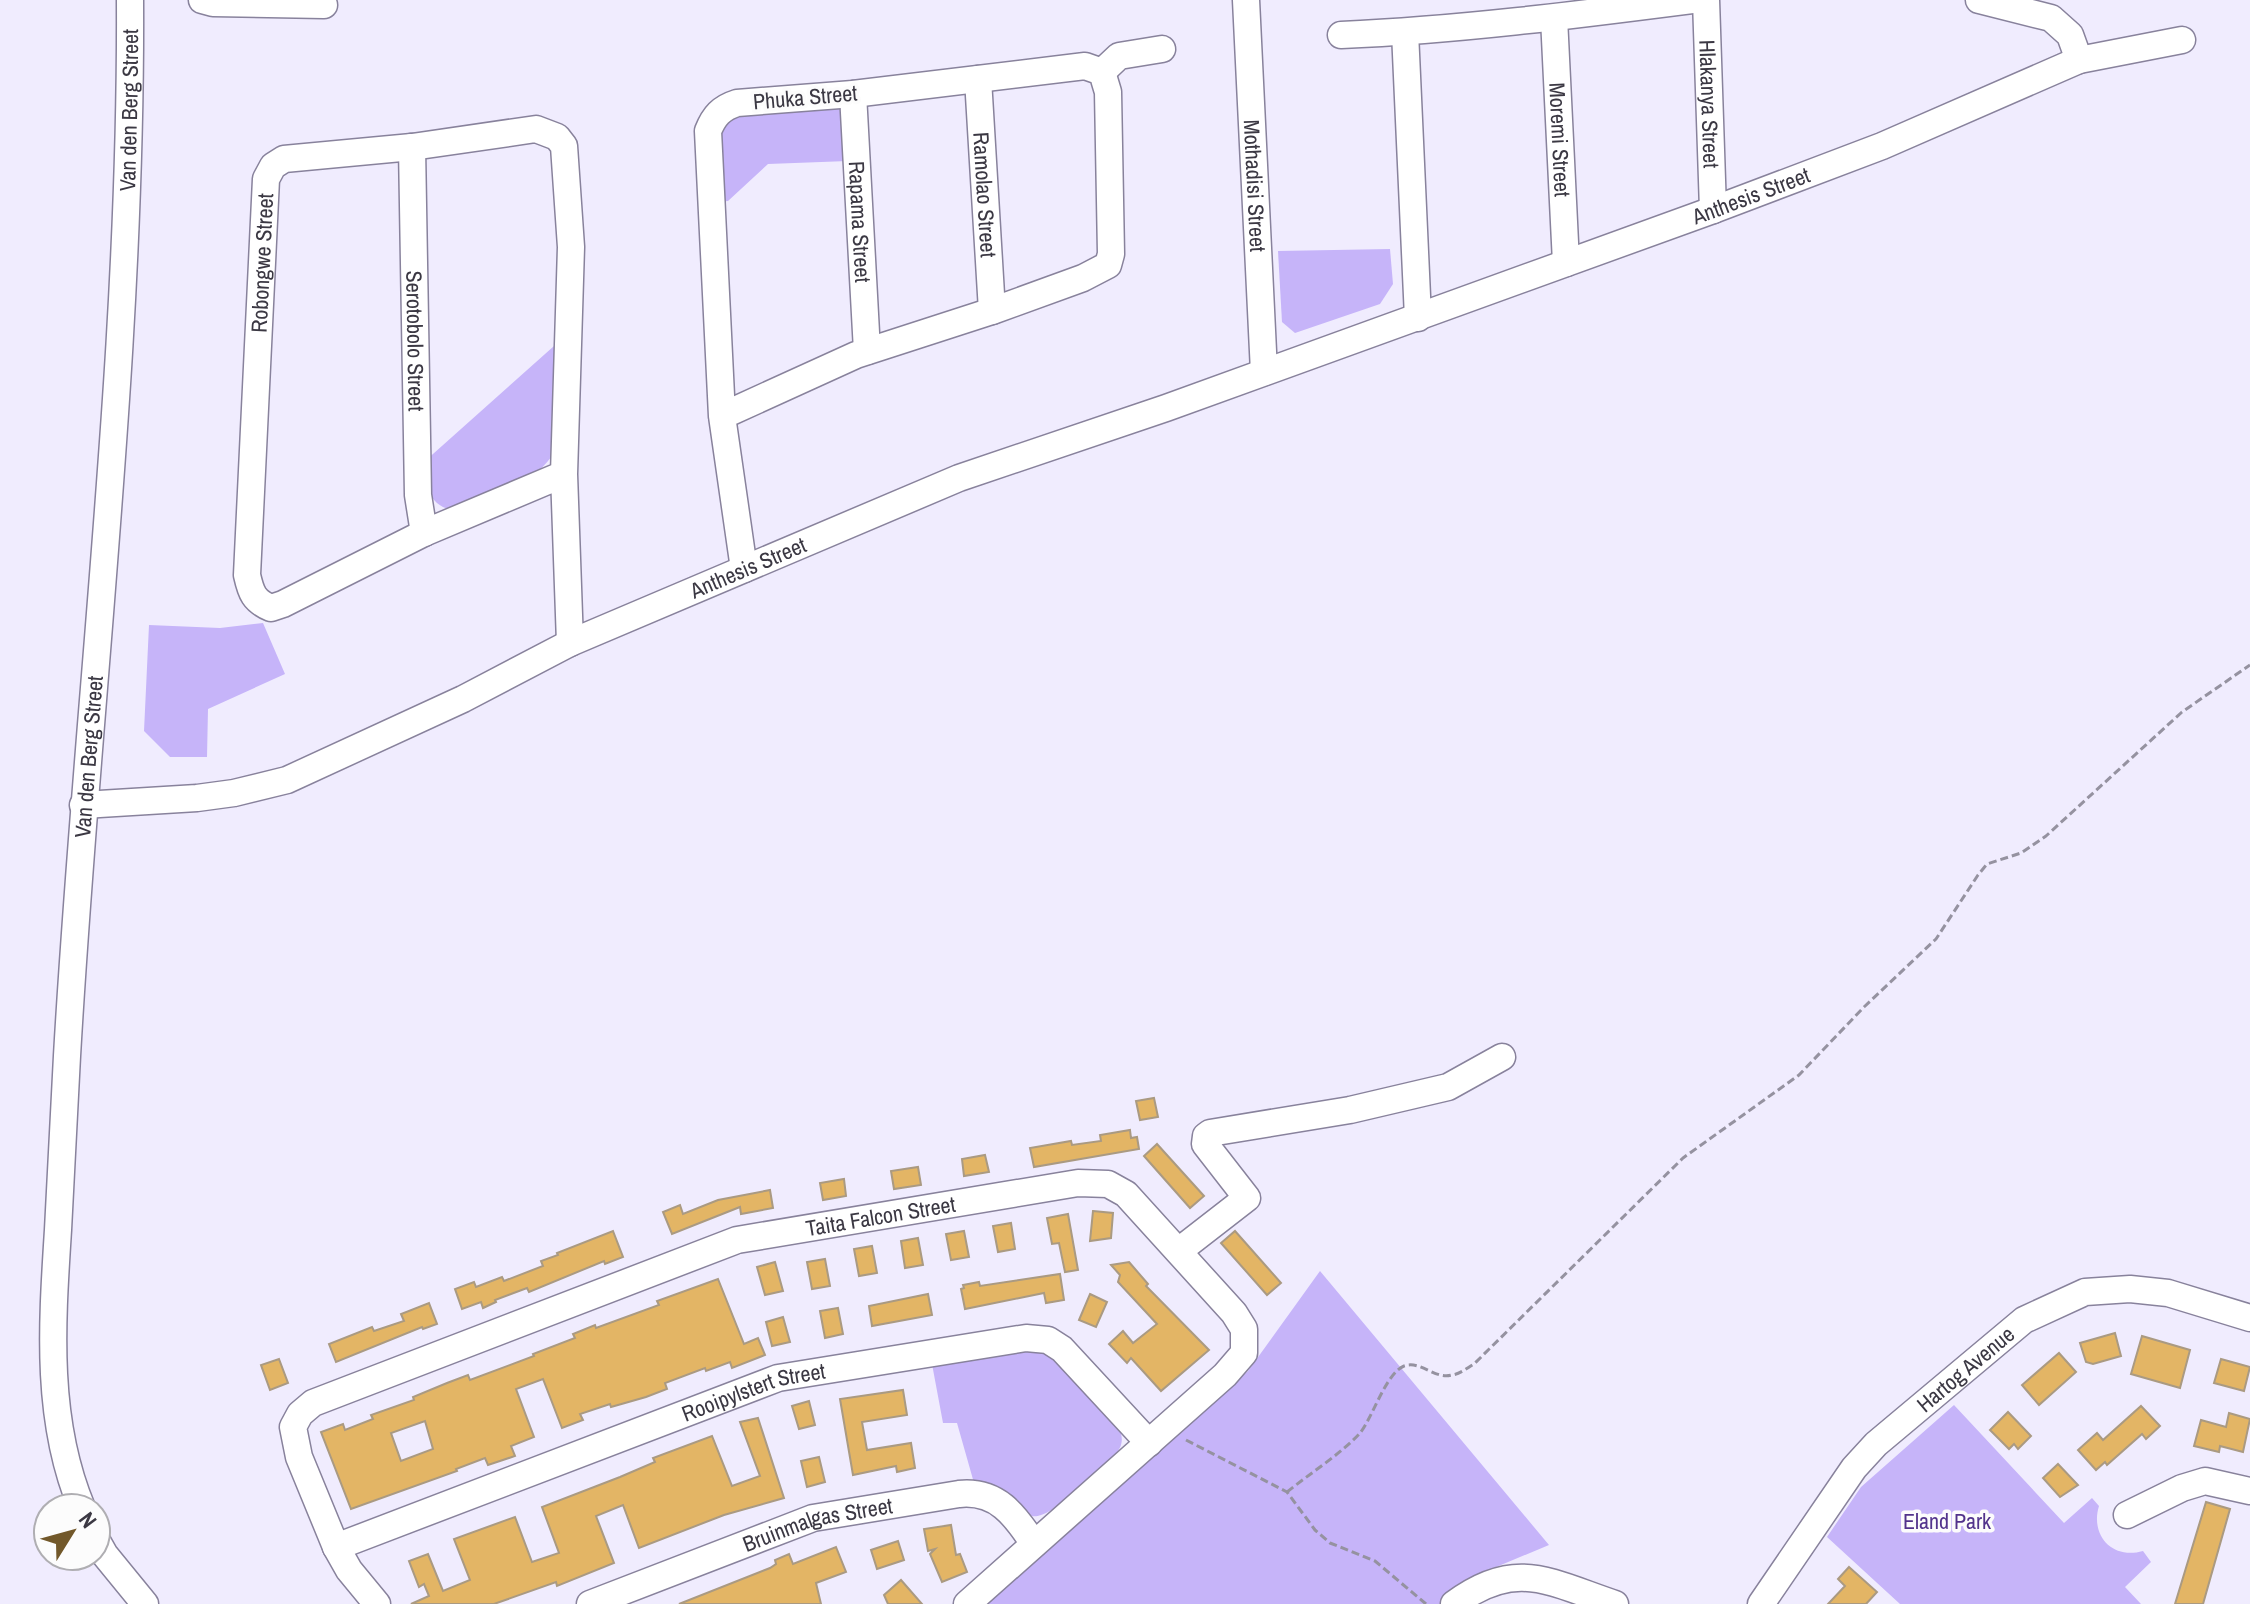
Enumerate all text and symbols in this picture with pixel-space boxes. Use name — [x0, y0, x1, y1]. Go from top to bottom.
street label: Van den Berg Street — [112, 29, 145, 192]
street label: Hlakanya Street — [1692, 39, 1727, 169]
street label: Phuka Street — [752, 78, 858, 116]
street label: Moremi Street — [1542, 82, 1578, 198]
street label: Mothadisi Street — [1237, 119, 1273, 253]
street label: Ramolao Street — [966, 131, 1004, 258]
street label: Rapama Street — [842, 160, 878, 283]
street label: Anthesis Street — [1687, 160, 1814, 232]
street label: Robongwe Street — [244, 193, 280, 333]
street label: Serotobolo Street — [399, 270, 432, 412]
street label: Anthesis Street — [684, 530, 811, 606]
street label: Van den Berg Street — [67, 675, 110, 839]
street label: Taita Falcon Street — [804, 1189, 958, 1243]
street label: Hartog Avenue — [1910, 1319, 2021, 1419]
street label: Rooipylstert Street — [677, 1356, 827, 1428]
street label: Bruinmalgas Street — [738, 1490, 895, 1559]
north arrow — [32, 1492, 112, 1572]
text: N — [72, 1506, 104, 1534]
park label: Eland Park — [1903, 1506, 1992, 1536]

